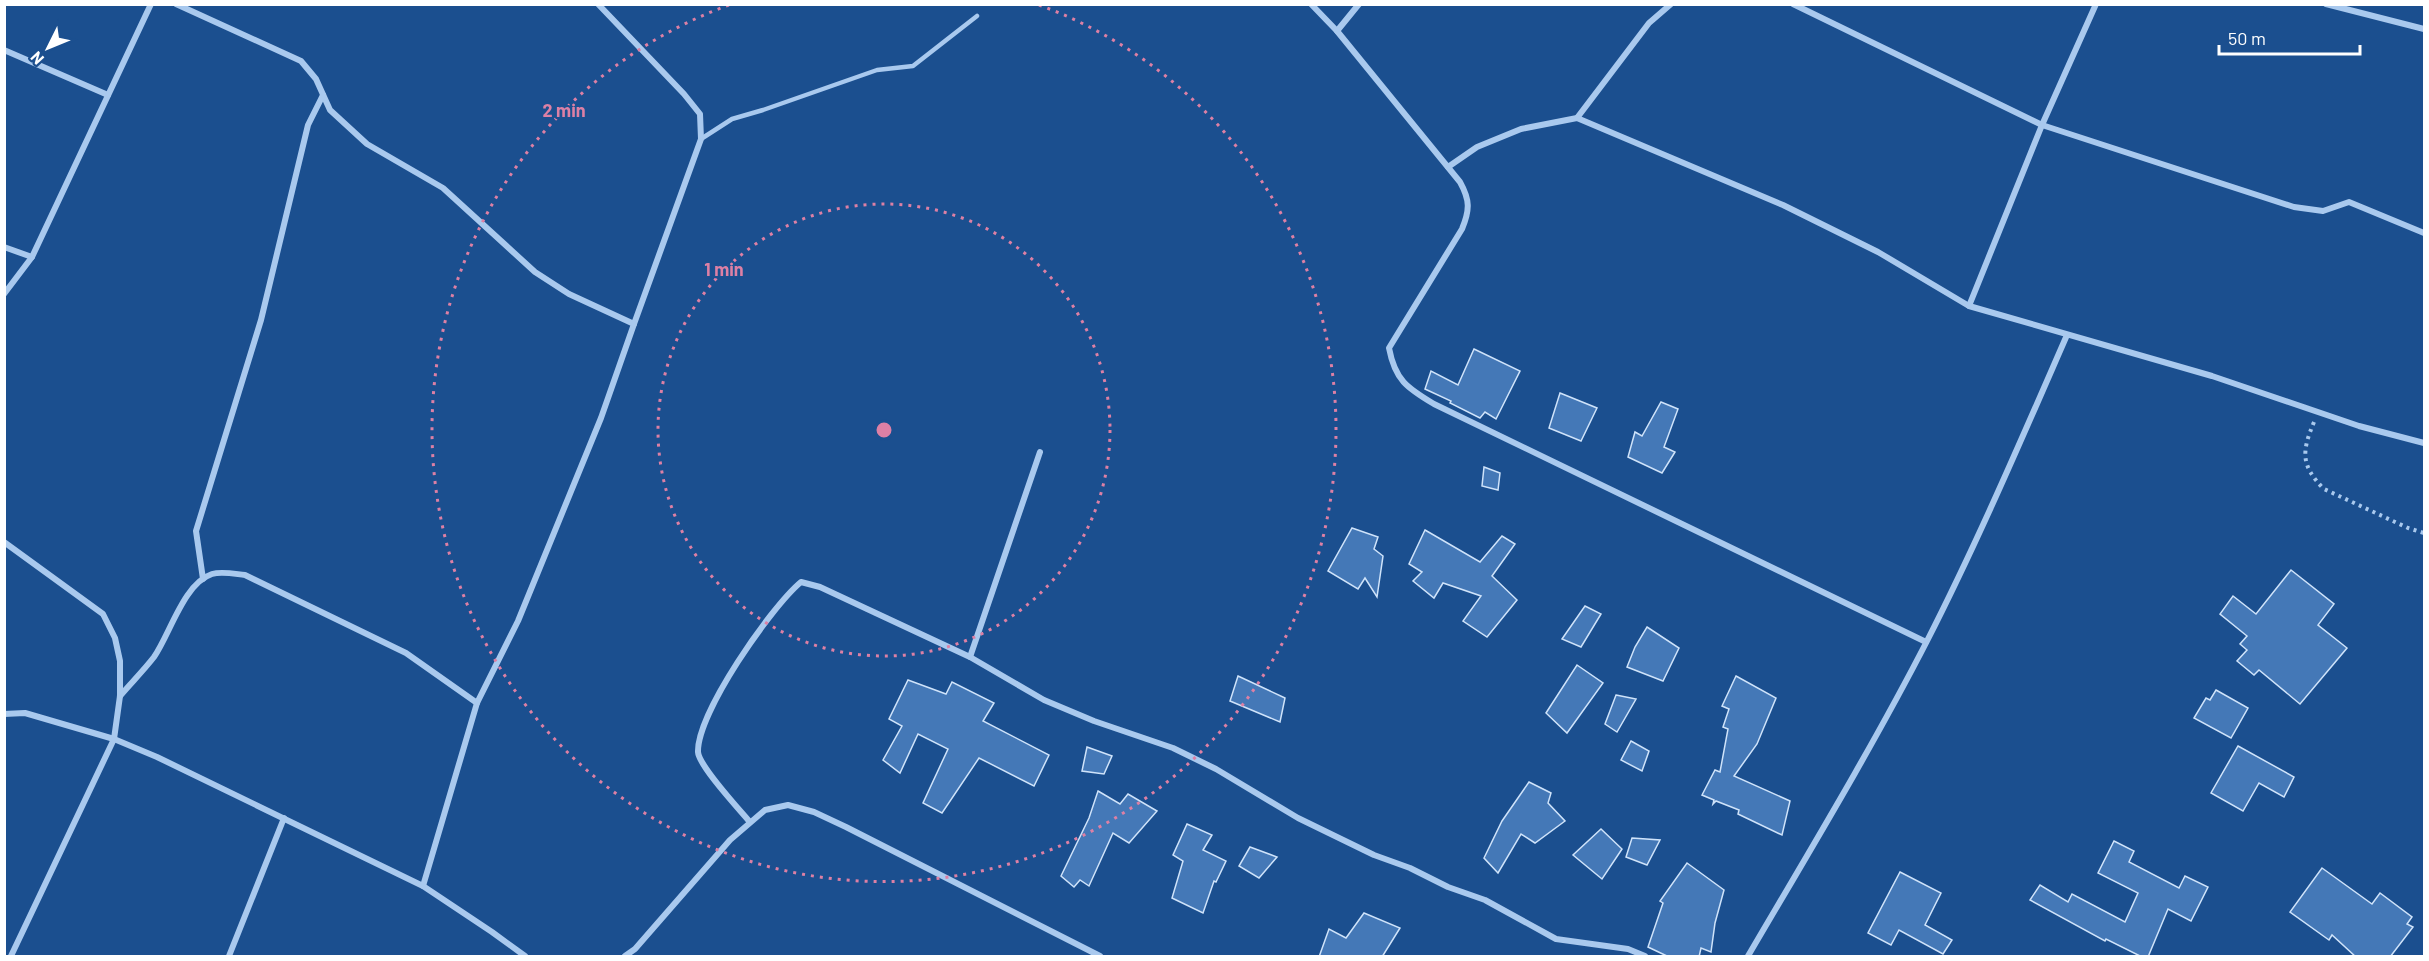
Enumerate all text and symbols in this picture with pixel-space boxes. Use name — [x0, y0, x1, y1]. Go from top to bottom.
north arrow — [18, 18, 78, 78]
scale bar — [2219, 18, 2360, 56]
text: 50 m — [2228, 27, 2266, 49]
text: N — [26, 48, 47, 69]
text: 2 min — [542, 99, 586, 121]
text: 1 min — [704, 258, 744, 280]
centre of rings — [874, 420, 894, 440]

